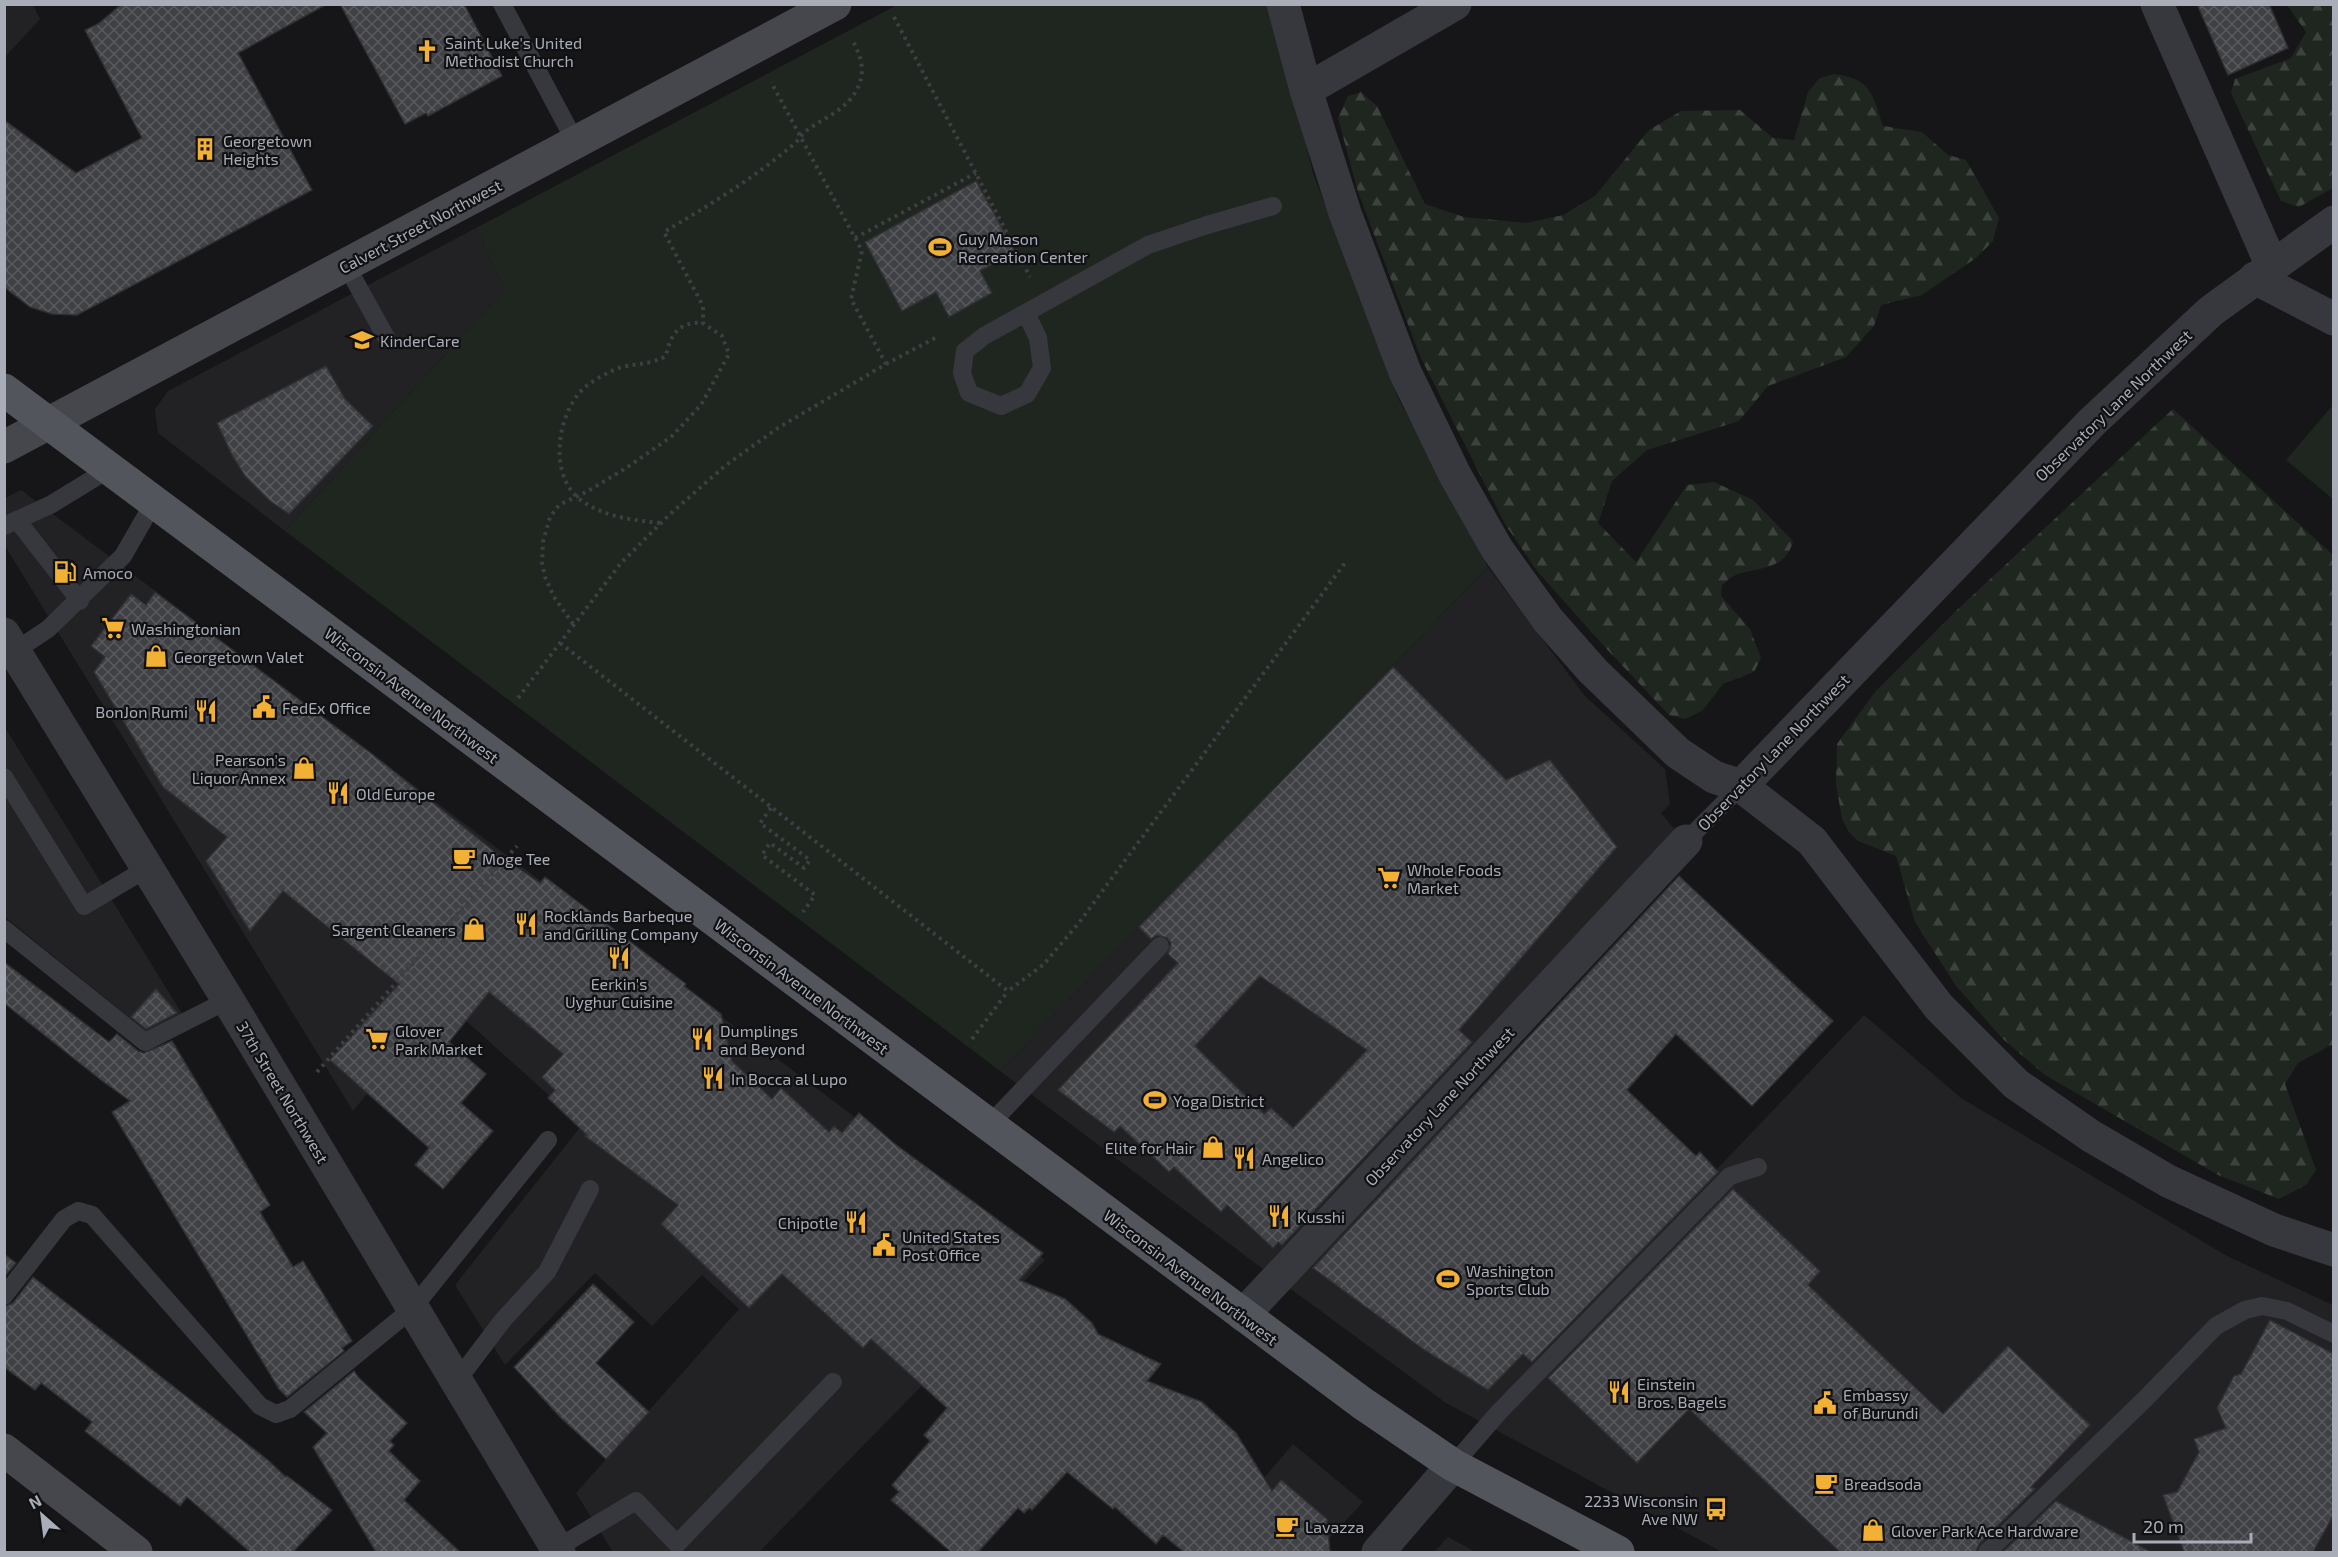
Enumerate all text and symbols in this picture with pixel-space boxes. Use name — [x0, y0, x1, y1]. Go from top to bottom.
place label: Saint Luke's United Methodist Church — [445, 33, 582, 70]
church icon: Saint Luke's United Methodist Church — [414, 38, 440, 64]
place label: Georgetown Heights — [223, 131, 312, 168]
building icon: Georgetown Heights — [192, 136, 218, 162]
street label: Calvert Street Northwest — [335, 175, 505, 277]
place label: Guy Mason Recreation Center — [958, 229, 1089, 266]
sports icon: Guy Mason Recreation Center — [927, 234, 953, 260]
street label: Observatory Lane Northwest — [2031, 325, 2195, 485]
school or university icon: KinderCare — [349, 327, 375, 353]
place label: KinderCare — [380, 331, 460, 350]
fuel station icon: Amoco — [52, 559, 78, 585]
place label: Amoco — [83, 563, 133, 582]
supermarket icon: Washingtonian — [100, 615, 126, 641]
place label: Washingtonian — [131, 619, 241, 638]
street label: Wisconsin Avenue Northwest — [321, 623, 503, 767]
shop icon: Georgetown Valet — [143, 643, 169, 669]
place label: Georgetown Valet — [174, 647, 304, 666]
street label: Observatory Lane Northwest — [1693, 670, 1853, 834]
public building icon: FedEx Office — [251, 694, 277, 720]
restaurant icon: BonJon Rumi — [193, 698, 219, 724]
place label: FedEx Office — [282, 698, 371, 717]
place label: BonJon Rumi — [95, 702, 188, 721]
place label: Pearson's Liquor Annex — [192, 750, 287, 787]
shop icon: Pearson's Liquor Annex — [291, 755, 317, 781]
restaurant icon: Old Europe — [325, 780, 351, 806]
place label: Old Europe — [356, 784, 435, 803]
cafe icon: Moge Tee — [451, 845, 477, 871]
place label: Moge Tee — [482, 849, 550, 868]
place label: Whole Foods Market — [1407, 860, 1501, 897]
supermarket icon: Whole Foods Market — [1376, 865, 1402, 891]
place label: Rocklands Barbeque and Grilling Company — [544, 906, 699, 943]
restaurant icon: Rocklands Barbeque and Grilling Company — [513, 911, 539, 937]
street label: Wisconsin Avenue Northwest — [711, 914, 893, 1058]
shop icon: Sargent Cleaners — [461, 916, 487, 942]
place label: Sargent Cleaners — [332, 920, 456, 939]
restaurant icon: Eerkin's Uyghur Cuisine — [606, 945, 632, 971]
place label: Eerkin's Uyghur Cuisine — [565, 974, 673, 1011]
street label: 37th Street Northwest — [233, 1018, 333, 1166]
place label: Glover Park Market — [395, 1021, 483, 1058]
place label: Dumplings and Beyond — [720, 1021, 805, 1058]
street label: Observatory Lane Northwest — [1360, 1023, 1518, 1189]
supermarket icon: Glover Park Market — [364, 1026, 390, 1052]
restaurant icon: Dumplings and Beyond — [689, 1026, 715, 1052]
restaurant icon: In Bocca al Lupo — [700, 1065, 726, 1091]
place label: In Bocca al Lupo — [731, 1069, 847, 1088]
sports icon: Yoga District — [1142, 1087, 1168, 1113]
place label: Yoga District — [1173, 1091, 1264, 1110]
shop icon: Elite for Hair — [1200, 1134, 1226, 1160]
place label: Elite for Hair — [1105, 1138, 1196, 1157]
restaurant icon: Angelico — [1231, 1145, 1257, 1171]
place label: Angelico — [1262, 1149, 1324, 1168]
restaurant icon: Kusshi — [1266, 1203, 1292, 1229]
street label: Wisconsin Avenue Northwest — [1100, 1205, 1282, 1349]
place label: Kusshi — [1297, 1207, 1345, 1226]
restaurant icon: Chipotle — [843, 1209, 869, 1235]
place label: Chipotle — [778, 1213, 838, 1232]
place label: United States Post Office — [902, 1227, 1000, 1264]
public building icon: United States Post Office — [871, 1232, 897, 1258]
place label: Washington Sports Club — [1466, 1261, 1554, 1298]
sports icon: Washington Sports Club — [1435, 1266, 1461, 1292]
place label: Einstein Bros. Bagels — [1637, 1374, 1727, 1411]
restaurant icon: Einstein Bros. Bagels — [1606, 1379, 1632, 1405]
place label: Embassy of Burundi — [1843, 1385, 1918, 1422]
public building icon: Embassy of Burundi — [1812, 1390, 1838, 1416]
cafe icon: Breadsoda — [1813, 1470, 1839, 1496]
place label: Breadsoda — [1844, 1474, 1922, 1493]
north arrow — [12, 1485, 72, 1545]
text: N — [25, 1490, 44, 1512]
place label: 2233 Wisconsin Ave NW — [1584, 1491, 1698, 1528]
bus stop icon: 2233 Wisconsin Ave NW — [1703, 1496, 1729, 1522]
scale bar — [2134, 1506, 2251, 1544]
cafe icon: Lavazza — [1274, 1513, 1300, 1539]
text: 20 m — [2143, 1515, 2184, 1537]
place label: Lavazza — [1305, 1517, 1364, 1536]
shop icon: Glover Park Ace Hardware — [1860, 1517, 1886, 1543]
place label: Glover Park Ace Hardware — [1891, 1521, 2079, 1540]

